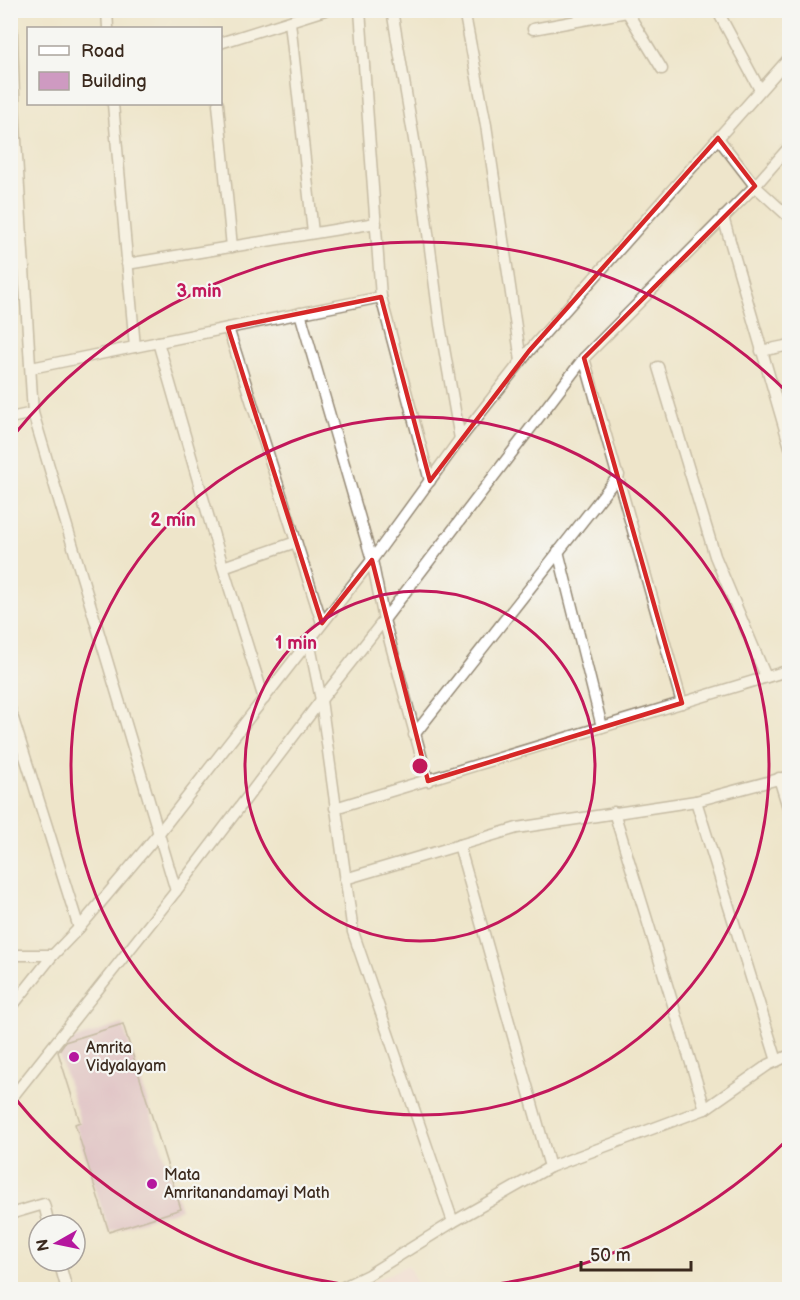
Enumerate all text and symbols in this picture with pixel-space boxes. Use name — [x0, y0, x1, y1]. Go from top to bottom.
legend — [27, 27, 222, 105]
text: Road — [81, 41, 125, 62]
text: Building — [81, 71, 147, 92]
text: 3 min — [176, 281, 222, 302]
text: 2 min — [150, 510, 196, 531]
text: 1 min — [275, 633, 317, 654]
centre of rings — [410, 756, 430, 776]
place label: Amrita Vidyalayam — [86, 1039, 166, 1076]
marker: Amrita Vidyalayam — [67, 1050, 81, 1064]
place label: Mata Amritanandamayi Math — [164, 1166, 330, 1203]
marker: Mata Amritanandamayi Math — [145, 1177, 159, 1191]
north arrow — [27, 1213, 87, 1273]
scale bar — [581, 1234, 690, 1272]
text: N — [33, 1238, 54, 1253]
text: 50 m — [590, 1245, 631, 1266]

